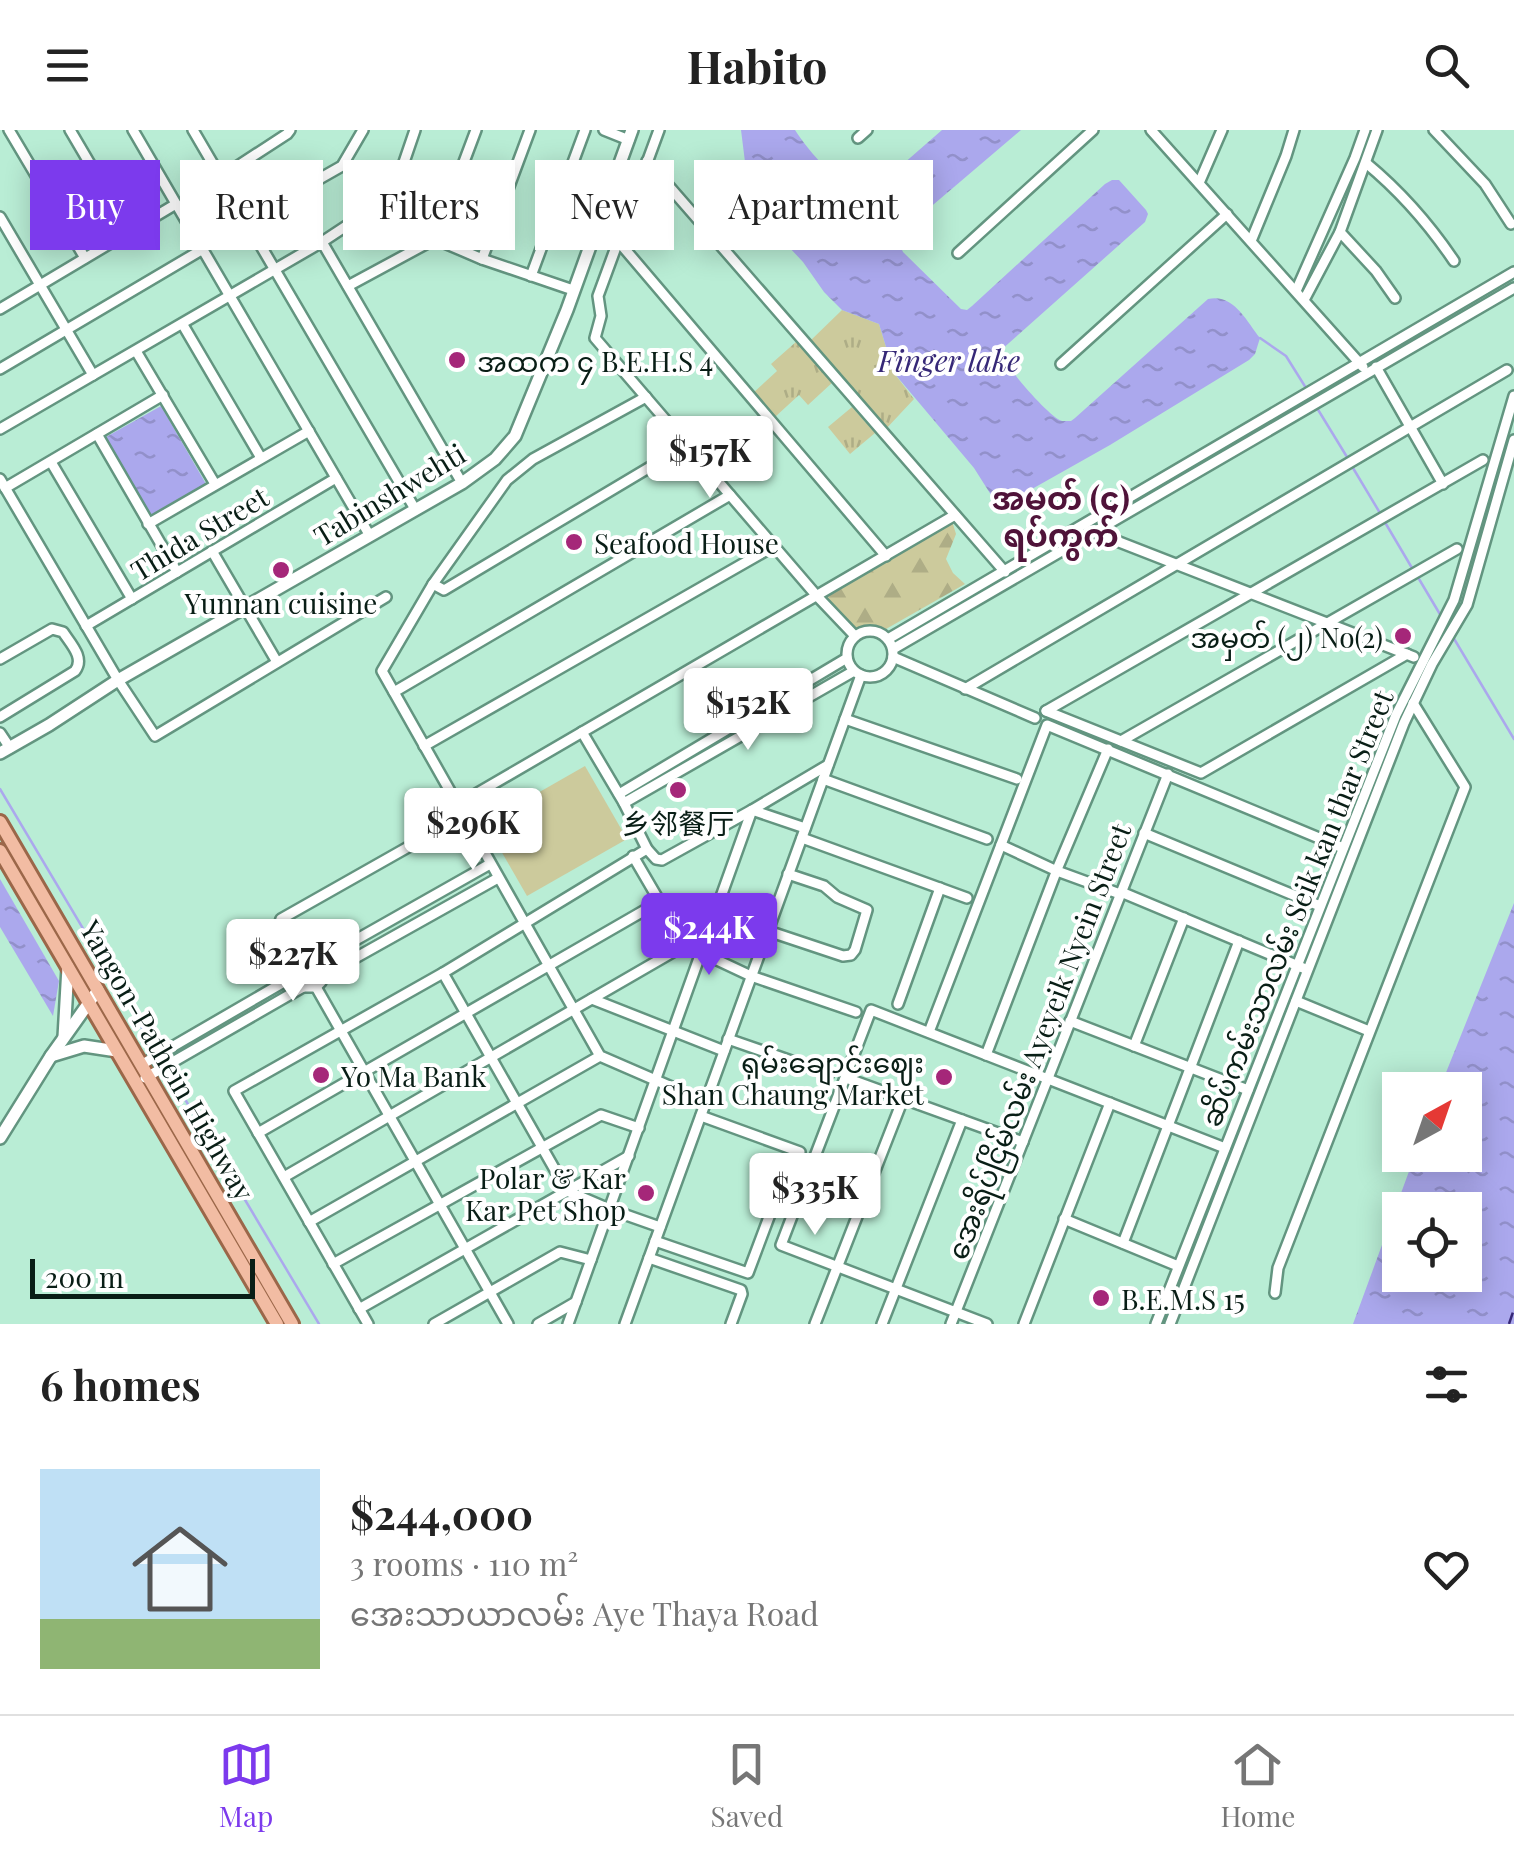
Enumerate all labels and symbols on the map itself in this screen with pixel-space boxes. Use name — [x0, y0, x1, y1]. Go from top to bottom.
water label: Finger lake — [876, 340, 1020, 380]
place label: အထက ၄ B.E.H.S 4 — [477, 342, 713, 385]
marker: အထက ၄ B.E.H.S 4 — [446, 349, 468, 371]
pin: $157K — [640, 416, 780, 501]
street label: Tabinshwehti — [306, 434, 472, 554]
district label: အမှတ် (၄) ရပ်ကွက် — [992, 475, 1130, 562]
street label: Thida Street — [124, 477, 275, 588]
place label: Seafood House — [594, 524, 779, 561]
marker: Seafood House — [563, 531, 585, 553]
marker: Yunnan cuisine — [270, 559, 292, 581]
place label: Yunnan cuisine — [184, 584, 377, 621]
place label: အမှတ် (၂) No(2) — [1190, 618, 1383, 661]
marker: အမှတ် (၂) No(2) — [1392, 625, 1414, 647]
pin: $152K — [678, 668, 818, 753]
street label: ဆိပ်ကမ်းသာလမ်း Seik kan thar Street — [1191, 683, 1401, 1132]
marker: 乡邻餐厅 — [667, 779, 689, 801]
pin: $296K — [403, 788, 543, 873]
place label: 乡邻餐厅 — [622, 804, 734, 841]
street label: အေးရိပ်ငြိမ်လမ်း Ayeyeik Nyein Street — [938, 817, 1144, 1266]
pin: $244K — [639, 893, 779, 978]
street label: Yangon-Pathein Highway — [72, 912, 263, 1207]
pin: $227K — [223, 919, 363, 1004]
place label: ရှမ်းချောင်းဈေး Shan Chaung Market — [662, 1043, 925, 1112]
place label: Yo Ma Bank — [340, 1057, 487, 1094]
marker: Yo Ma Bank — [310, 1064, 332, 1086]
marker: ရှမ်းချောင်းဈေး Shan Chaung Market — [933, 1066, 955, 1088]
north arrow — [1382, 1072, 1482, 1172]
pin: $335K — [745, 1153, 885, 1238]
place label: Polar & Kar Kar Pet Shop — [465, 1159, 627, 1228]
marker: Polar & Kar Kar Pet Shop — [635, 1182, 657, 1204]
scale bar — [30, 1254, 255, 1298]
place label: B.E.M.S 15 — [1121, 1280, 1245, 1317]
marker: B.E.M.S 15 — [1090, 1287, 1112, 1309]

